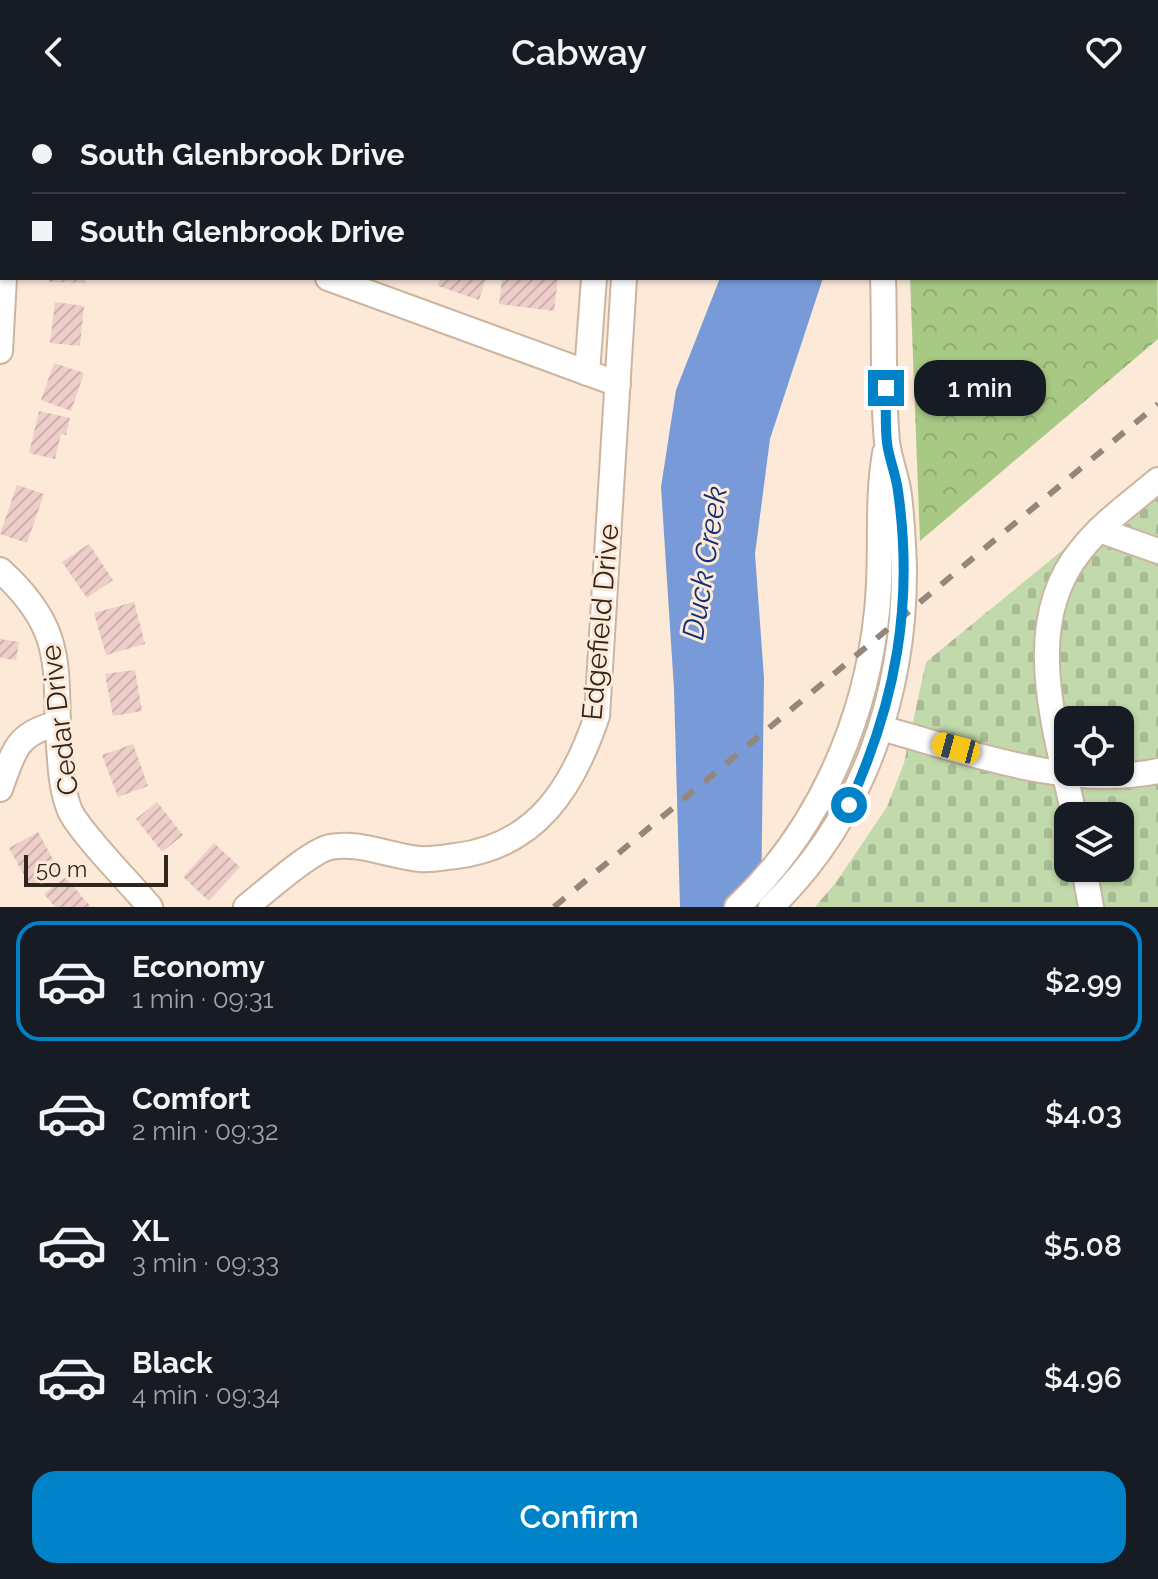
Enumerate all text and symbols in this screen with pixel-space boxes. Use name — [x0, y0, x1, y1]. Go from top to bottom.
icon: back — [32, 30, 76, 74]
icon: heart — [1082, 30, 1126, 74]
text: Cabway — [511, 31, 647, 73]
text: South Glenbrook Drive — [80, 137, 405, 172]
text: South Glenbrook Drive — [80, 214, 405, 249]
callout: 1 min — [914, 360, 1046, 416]
route end — [868, 370, 904, 406]
text: 1 min — [948, 373, 1012, 403]
water label: Duck Creek — [675, 484, 734, 642]
street label: Edgefield Drive — [575, 522, 626, 722]
street label: Cedar Drive — [34, 643, 85, 797]
map controls — [1054, 706, 1134, 882]
button: locate — [1054, 706, 1134, 786]
car — [930, 730, 982, 766]
route start — [831, 787, 867, 823]
button: layers — [1054, 802, 1134, 882]
scale bar — [24, 851, 168, 887]
text: 50 m — [36, 856, 87, 882]
icon: car — [36, 945, 108, 1017]
text: Economy — [132, 949, 265, 984]
text: $2.99 — [1045, 964, 1122, 999]
text: 1 min · 09:31 — [132, 984, 274, 1014]
icon: car — [36, 1077, 108, 1149]
text: Comfort — [132, 1081, 251, 1116]
text: $4.03 — [1045, 1096, 1122, 1131]
text: 2 min · 09:32 — [132, 1116, 279, 1146]
icon: car — [36, 1209, 108, 1281]
text: XL — [132, 1213, 169, 1248]
text: $5.08 — [1044, 1228, 1122, 1263]
text: 3 min · 09:33 — [132, 1248, 279, 1278]
icon: car — [36, 1341, 108, 1413]
text: Black — [132, 1345, 213, 1380]
text: $4.96 — [1044, 1360, 1122, 1395]
text: 4 min · 09:34 — [132, 1380, 280, 1410]
button: Confirm — [32, 1471, 1126, 1563]

